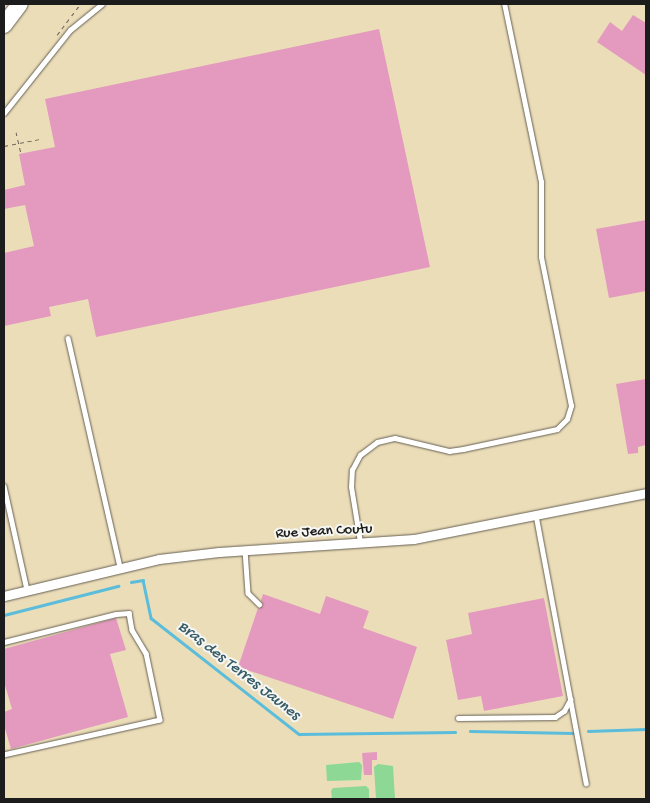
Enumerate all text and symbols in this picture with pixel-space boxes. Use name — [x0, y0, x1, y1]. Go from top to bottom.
street label: Rue Jean Coutu — [275, 520, 373, 544]
water label: Bras des Terres Jaunes — [173, 618, 303, 726]

